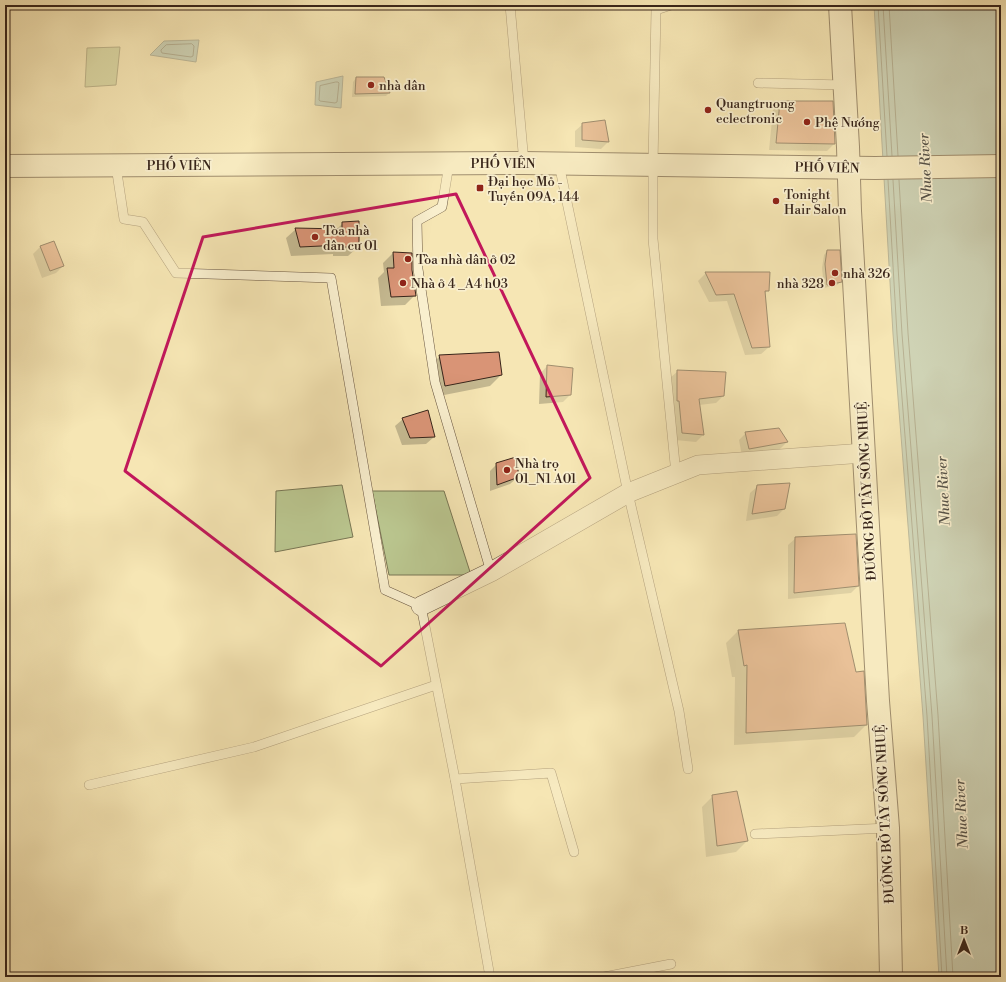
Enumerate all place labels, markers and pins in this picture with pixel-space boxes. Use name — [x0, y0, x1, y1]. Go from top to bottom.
place label: nhà dân — [379, 78, 426, 94]
marker: nhà dân — [366, 80, 376, 90]
place label: Quangtruong eclectronic — [716, 96, 795, 127]
marker: Quangtruong eclectronic — [703, 105, 713, 115]
place label: Phệ Nướng — [815, 115, 880, 131]
marker: Phệ Nướng — [802, 117, 812, 127]
place label: Đại học Mỏ - Tuyến 09A, 144 — [488, 174, 579, 205]
marker: Đại học Mỏ - Tuyến 09A, 144 — [475, 183, 485, 193]
place label: Tonight Hair Salon — [784, 187, 847, 218]
marker: Tonight Hair Salon — [771, 196, 781, 206]
place label: Tòa nhà dân cư 01 — [323, 223, 378, 254]
marker: Tòa nhà dân cư 01 — [310, 232, 320, 242]
place label: Tòa nhà dân ở 02 — [416, 252, 515, 268]
marker: Tòa nhà dân ở 02 — [403, 254, 413, 264]
place label: nhà 326 — [843, 266, 890, 282]
marker: nhà 326 — [830, 268, 840, 278]
place label: Nhà ở 4 _A4 h03 — [411, 276, 508, 292]
place label: nhà 328 — [777, 276, 824, 292]
marker: Nhà ở 4 _A4 h03 — [398, 278, 408, 288]
marker: nhà 328 — [827, 278, 837, 288]
place label: Nhà trọ 01_N1 A01 — [515, 456, 577, 487]
marker: Nhà trọ 01_N1 A01 — [502, 465, 512, 475]

